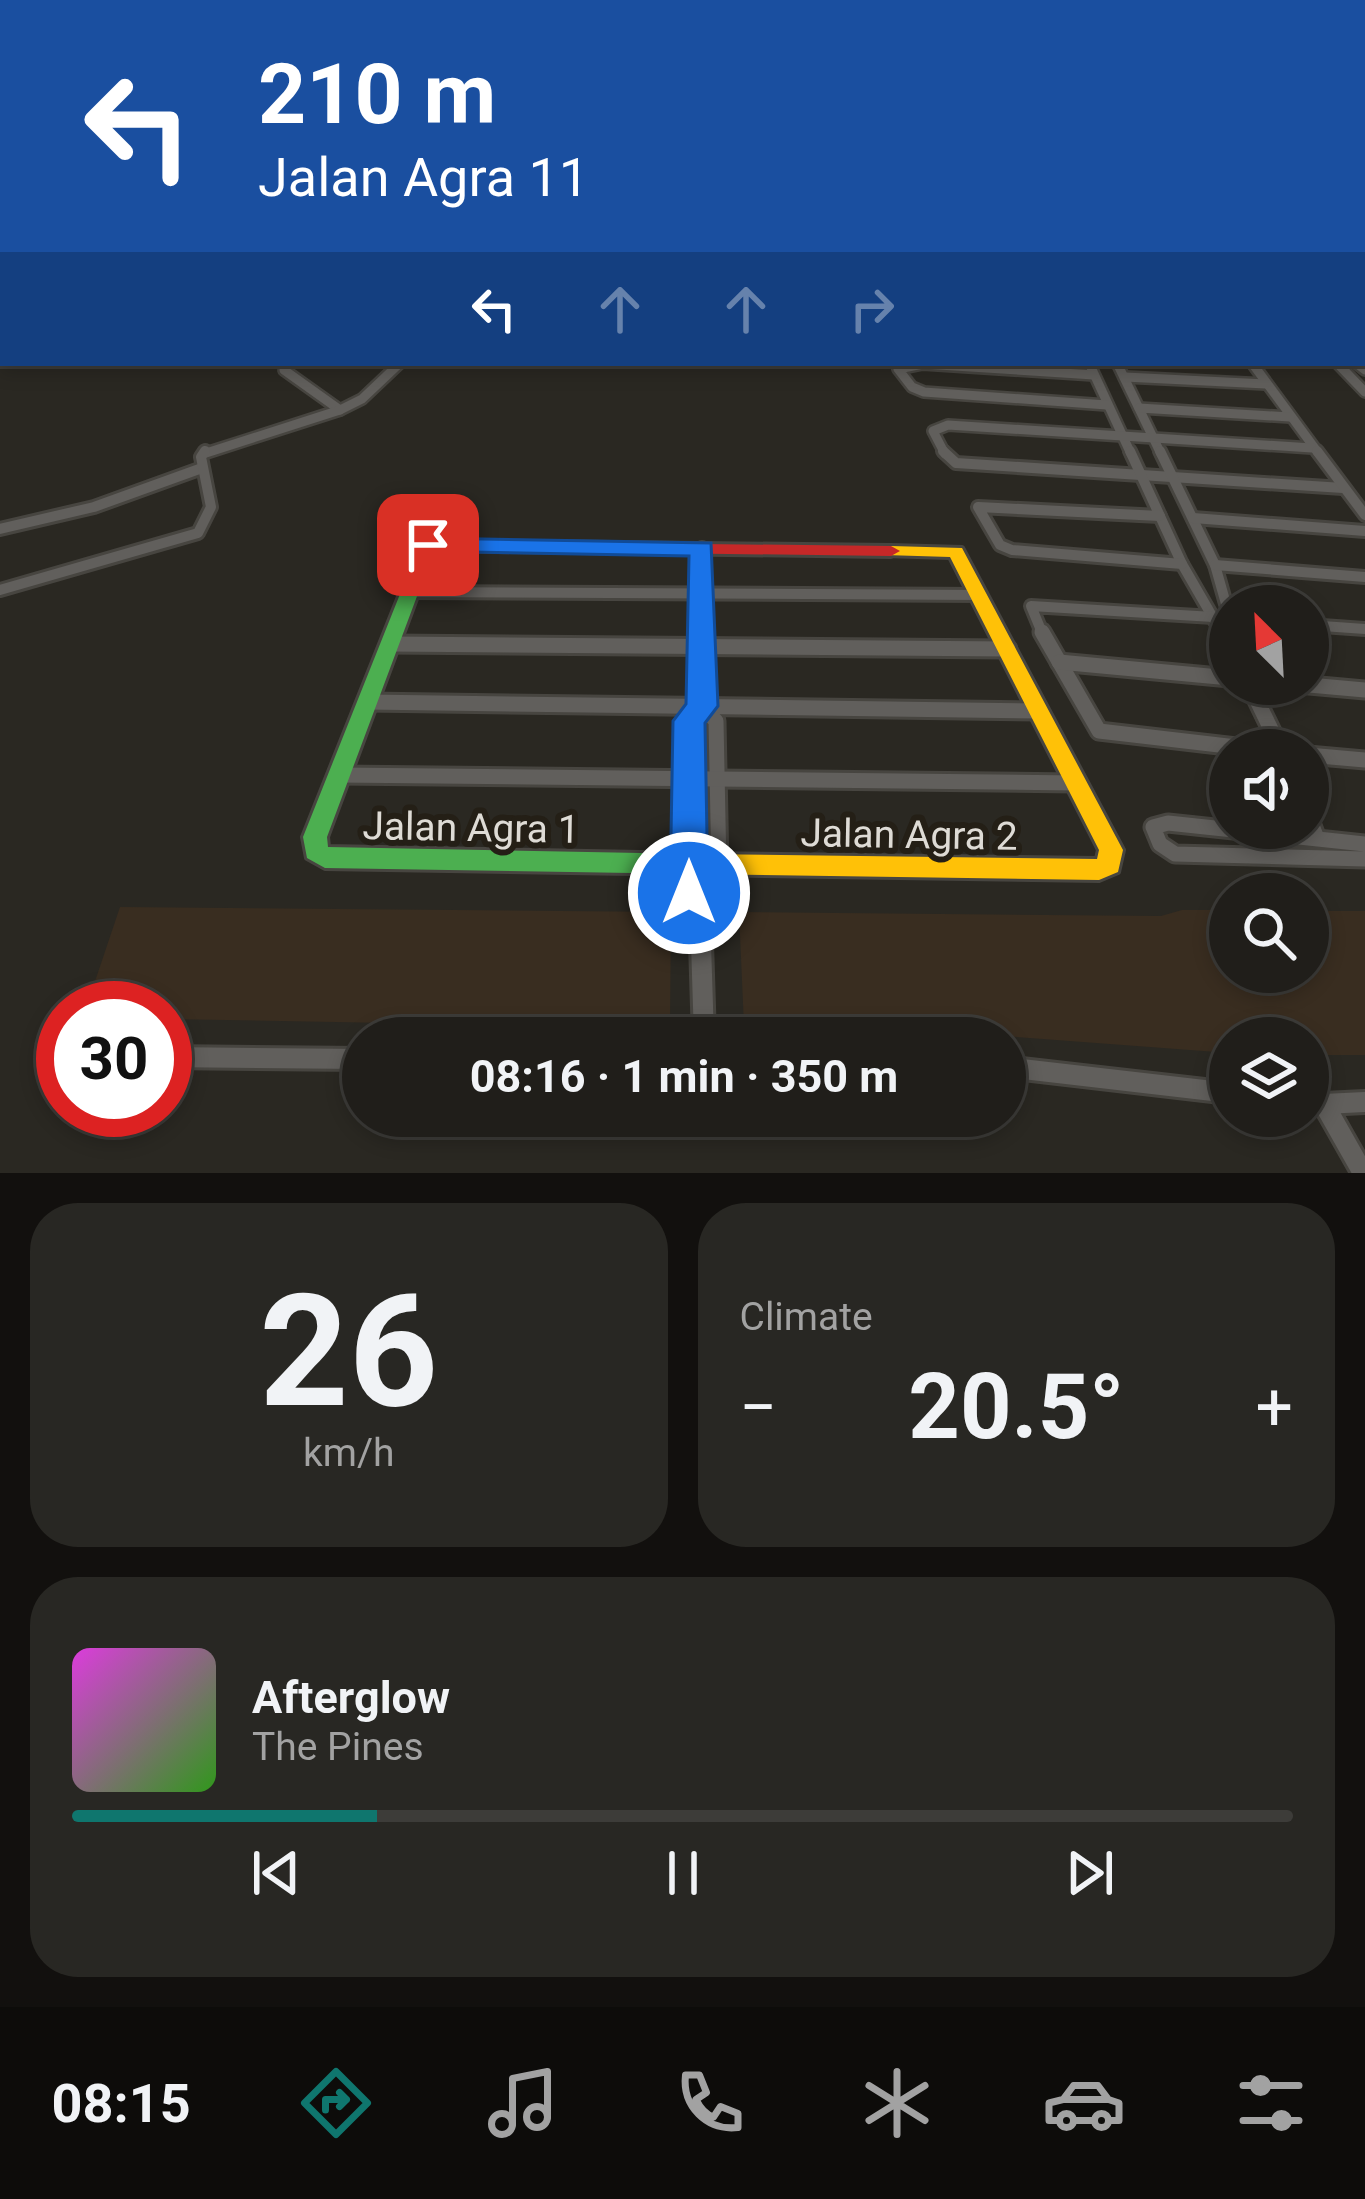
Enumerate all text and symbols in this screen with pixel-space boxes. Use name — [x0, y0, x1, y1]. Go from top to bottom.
text: 210 m — [258, 45, 496, 144]
icon: left — [60, 48, 216, 204]
text: Jalan Agra 11 — [258, 146, 589, 209]
icon: left — [461, 276, 527, 342]
icon: ahead — [587, 276, 653, 342]
icon: ahead — [713, 276, 779, 342]
icon: right — [839, 276, 905, 342]
pin — [377, 494, 479, 596]
icon: arrive — [395, 512, 461, 578]
north arrow — [1209, 585, 1329, 705]
map controls — [1209, 585, 1329, 1137]
button: sound — [1209, 729, 1329, 849]
street label: Jalan Agra 1 — [362, 803, 580, 853]
street label: Jalan Agra 2 — [800, 810, 1018, 860]
position arrow — [626, 830, 752, 956]
button: search — [1209, 873, 1329, 993]
speed limit sign: 30 — [36, 981, 192, 1137]
button: layers — [1209, 1017, 1329, 1137]
text: 08:16 · 1 min · 350 m — [470, 1050, 898, 1103]
text: 26 — [259, 1260, 438, 1443]
text: Climate — [740, 1294, 873, 1340]
text: 20.5° — [908, 1355, 1124, 1460]
text: − — [740, 1369, 777, 1446]
text: + — [1256, 1369, 1293, 1446]
text: km/h — [303, 1430, 395, 1476]
text: Afterglow — [252, 1671, 450, 1724]
text: The Pines — [252, 1724, 424, 1770]
icon: previous — [243, 1840, 309, 1906]
icon: pause — [650, 1840, 716, 1906]
icon: next — [1057, 1840, 1123, 1906]
icon: directions — [294, 2061, 378, 2145]
icon: music — [481, 2061, 565, 2145]
icon: phone — [668, 2061, 752, 2145]
icon: climate — [855, 2061, 939, 2145]
icon: car — [1042, 2061, 1126, 2145]
icon: filters — [1229, 2061, 1313, 2145]
text: 08:15 — [52, 2072, 191, 2135]

